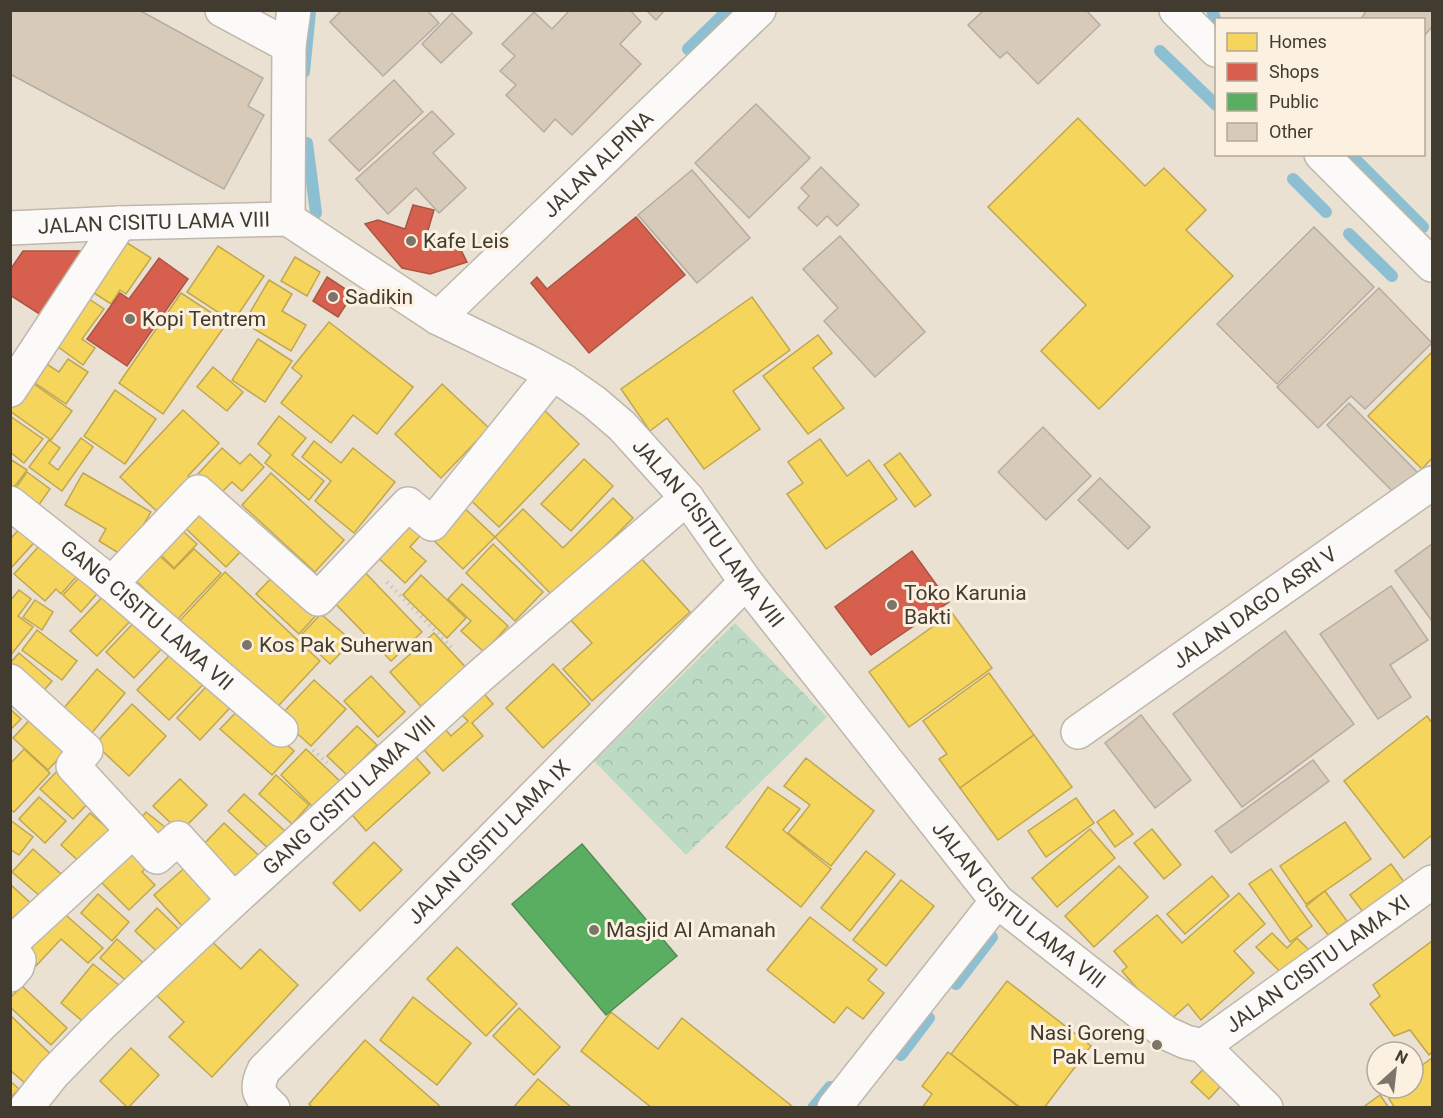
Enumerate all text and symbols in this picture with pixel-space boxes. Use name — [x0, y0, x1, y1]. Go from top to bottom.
legend — [1215, 18, 1425, 156]
text: Homes — [1269, 31, 1327, 52]
text: Shops — [1269, 61, 1319, 82]
text: Public — [1269, 91, 1319, 112]
street label: JALAN ALPINA — [538, 106, 658, 223]
text: Other — [1269, 121, 1313, 142]
street label: JALAN CISITU LAMA VIII — [37, 207, 270, 239]
place label: Kafe Leis — [423, 229, 509, 253]
marker: Kafe Leis — [404, 234, 418, 248]
place label: Sadikin — [345, 285, 413, 309]
marker: Sadikin — [326, 290, 340, 304]
place label: Kopi Tentrem — [142, 307, 266, 331]
marker: Kopi Tentrem — [123, 312, 137, 326]
street label: JALAN CISITU LAMA VIII — [628, 434, 789, 632]
street label: GANG CISITU LAMA VII — [56, 536, 238, 695]
street label: JALAN DAGO ASRI V — [1168, 541, 1342, 674]
place label: Toko Karunia Bakti — [904, 581, 1027, 629]
marker: Toko Karunia Bakti — [885, 598, 899, 612]
place label: Kos Pak Suherwan — [259, 633, 433, 657]
marker: Kos Pak Suherwan — [240, 638, 254, 652]
street label: GANG CISITU LAMA VIII — [258, 711, 440, 880]
street label: JALAN CISITU LAMA IX — [403, 755, 575, 929]
street label: JALAN CISITU LAMA VIII — [927, 817, 1110, 993]
street label: JALAN CISITU LAMA XI — [1221, 890, 1414, 1038]
place label: Masjid Al Amanah — [606, 918, 776, 942]
marker: Masjid Al Amanah — [587, 923, 601, 937]
place label: Nasi Goreng Pak Lemu — [1030, 1021, 1145, 1069]
marker: Nasi Goreng Pak Lemu — [1150, 1038, 1164, 1052]
north arrow — [1365, 1040, 1425, 1100]
text: N — [1392, 1046, 1411, 1068]

